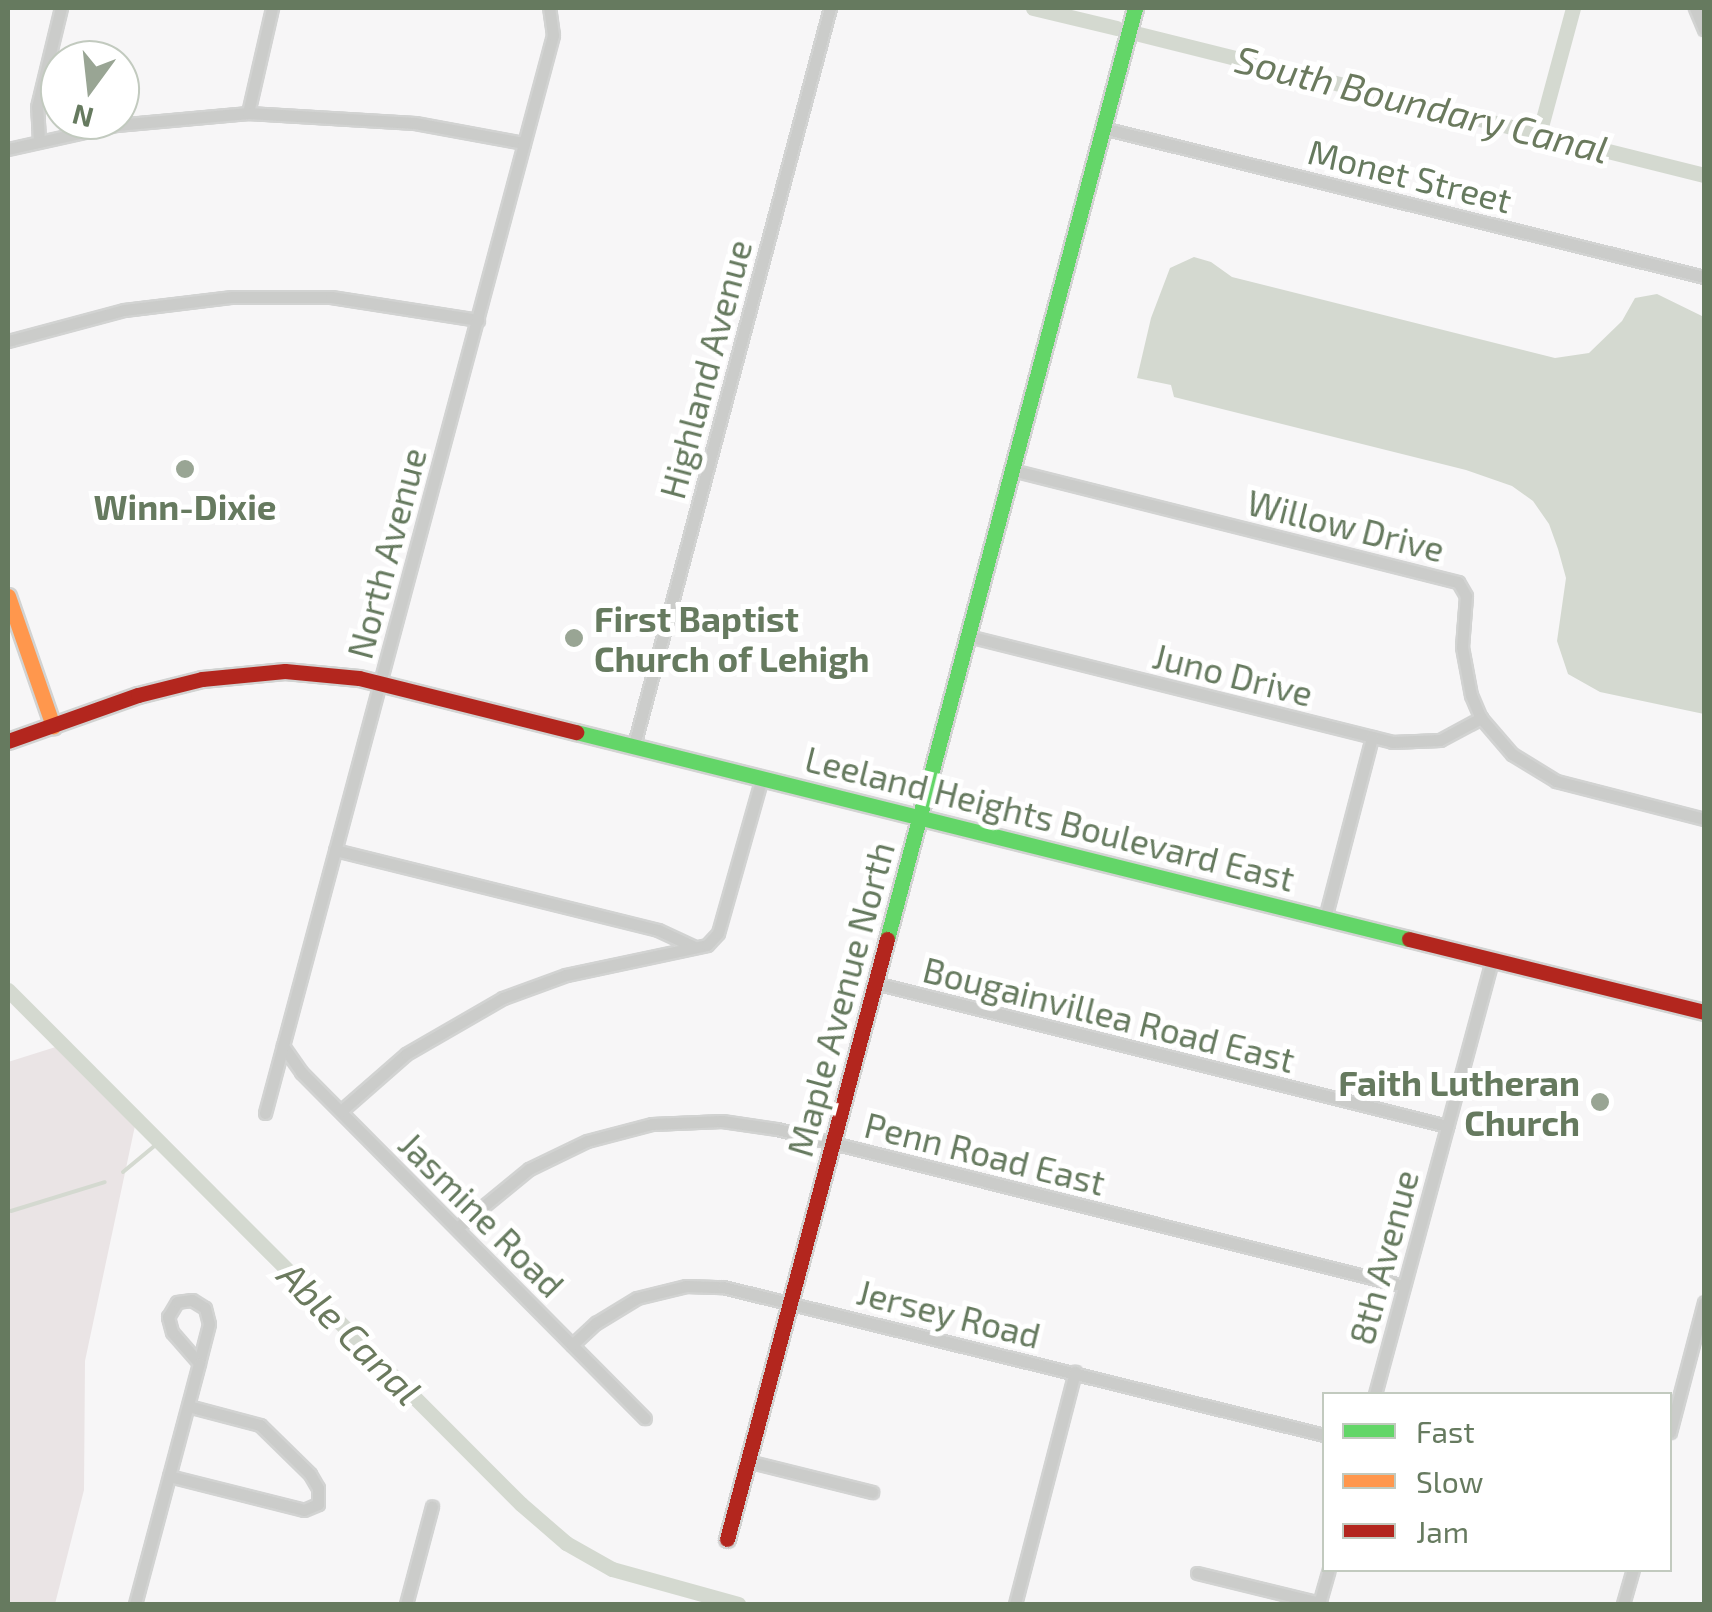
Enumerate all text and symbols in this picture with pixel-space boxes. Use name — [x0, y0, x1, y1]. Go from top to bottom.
water label: South Boundary Canal — [1231, 36, 1613, 172]
north arrow — [40, 40, 140, 140]
text: N — [69, 98, 97, 136]
street label: Monet Street — [1304, 129, 1516, 221]
street label: Highland Avenue — [650, 235, 760, 503]
street label: North Avenue — [338, 443, 434, 663]
marker: Winn-Dixie — [174, 458, 196, 480]
street label: Willow Drive — [1243, 480, 1449, 570]
place label: Winn-Dixie — [93, 485, 277, 527]
place label: First Baptist Church of Lehigh — [594, 597, 870, 679]
marker: First Baptist Church of Lehigh — [563, 627, 585, 649]
street label: Juno Drive — [1149, 634, 1317, 714]
street label: Leeland Heights Boulevard East — [801, 737, 1299, 899]
street label: Maple Avenue North — [778, 837, 902, 1161]
street label: Bougainvillea Road East — [919, 948, 1299, 1080]
place label: Faith Lutheran Church — [1338, 1061, 1580, 1143]
marker: Faith Lutheran Church — [1589, 1091, 1611, 1113]
street label: Penn Road East — [861, 1103, 1109, 1203]
street label: Jasmine Road — [391, 1123, 573, 1305]
street label: 8th Avenue — [1339, 1165, 1427, 1349]
water label: Able Canal — [269, 1252, 431, 1414]
street label: Jersey Road — [853, 1270, 1045, 1356]
legend — [1322, 1392, 1672, 1572]
text: Fast — [1416, 1413, 1475, 1449]
text: Slow — [1416, 1463, 1483, 1499]
text: Jam — [1416, 1513, 1469, 1549]

